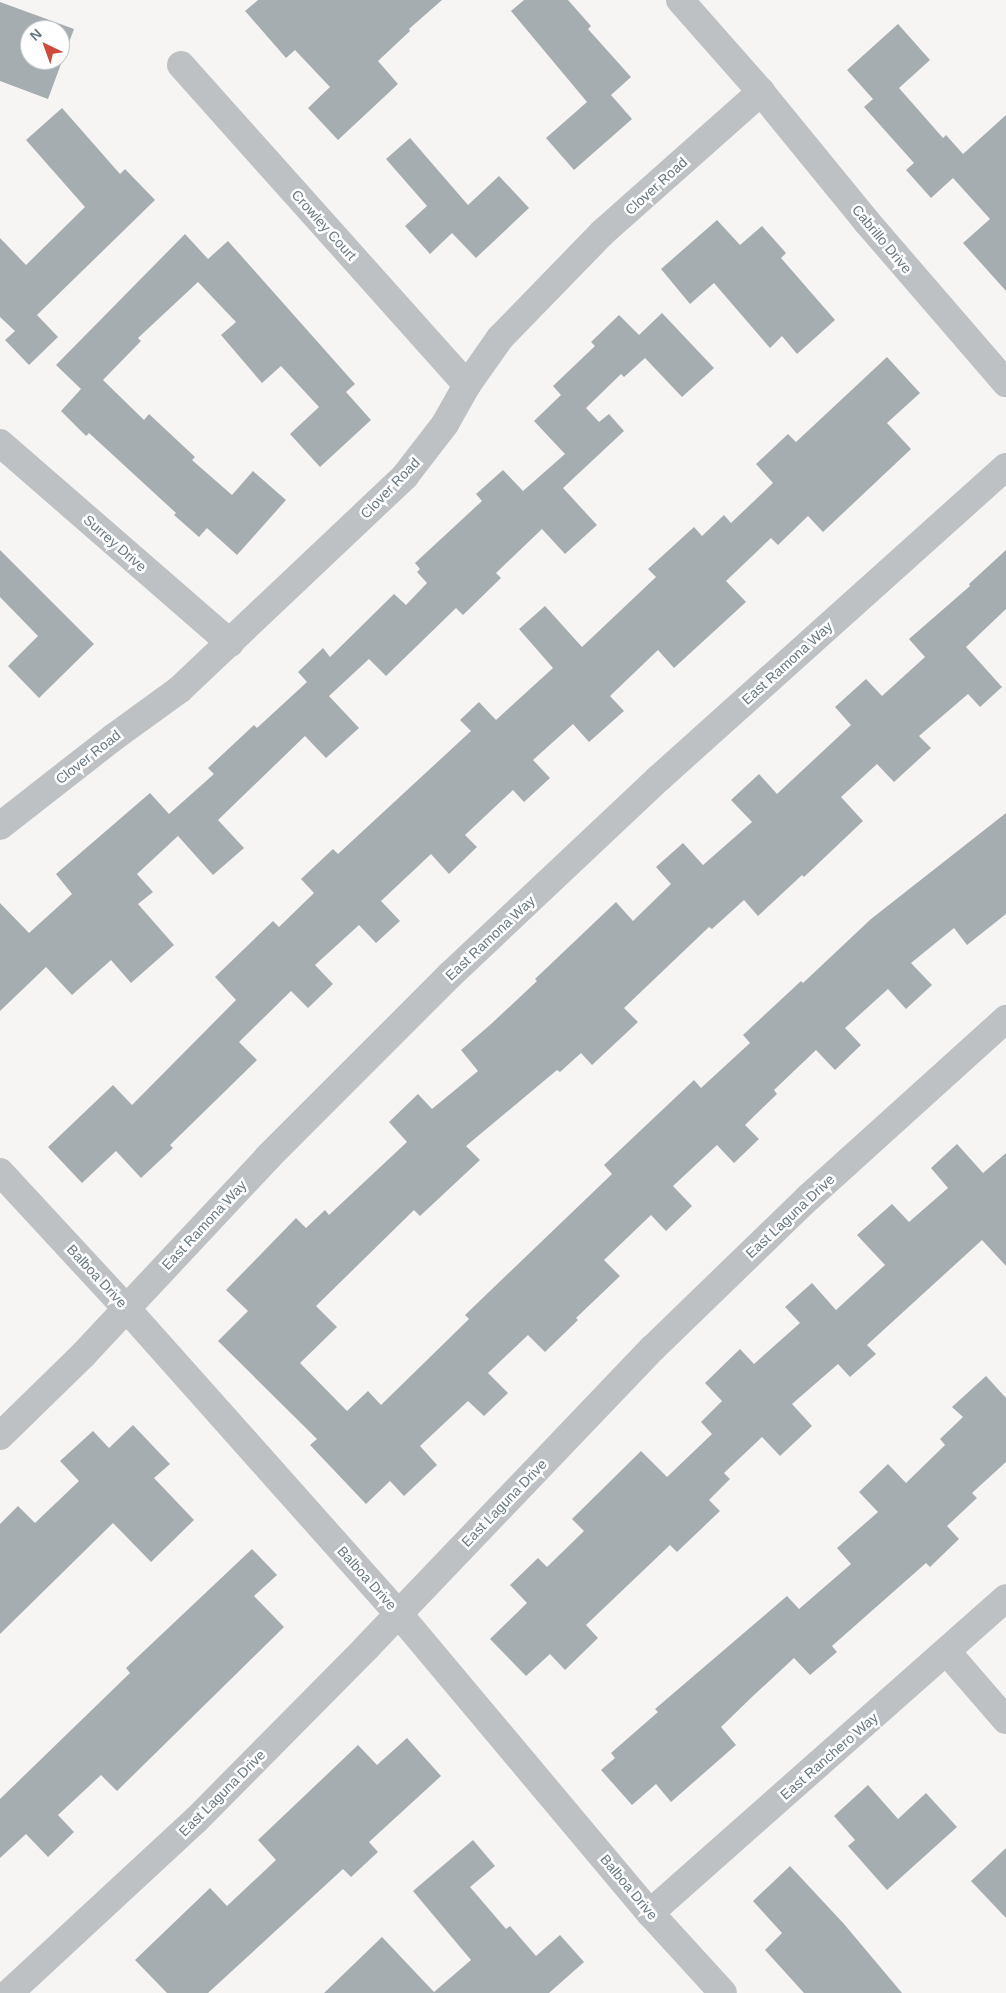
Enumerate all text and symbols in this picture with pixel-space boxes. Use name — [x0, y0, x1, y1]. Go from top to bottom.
north arrow — [20, 20, 70, 70]
text: N — [27, 25, 45, 44]
street label: Clover Road — [621, 154, 691, 218]
street label: Crowley Court — [288, 186, 360, 264]
street label: Cabrillo Drive — [849, 201, 915, 277]
street label: Clover Road — [357, 454, 423, 522]
street label: Surrey Drive — [80, 511, 150, 575]
street label: East Ramona Way — [738, 618, 836, 708]
street label: Clover Road — [52, 726, 124, 788]
street label: East Ramona Way — [442, 892, 538, 984]
street label: East Laguna Drive — [742, 1171, 838, 1261]
street label: East Ramona Way — [158, 1177, 250, 1273]
street label: Balboa Drive — [64, 1241, 130, 1311]
street label: East Laguna Drive — [458, 1456, 550, 1550]
street label: Balboa Drive — [334, 1543, 400, 1613]
street label: East Ranchero Way — [777, 1709, 881, 1803]
street label: East Laguna Drive — [175, 1746, 269, 1840]
street label: Balboa Drive — [597, 1851, 661, 1923]

